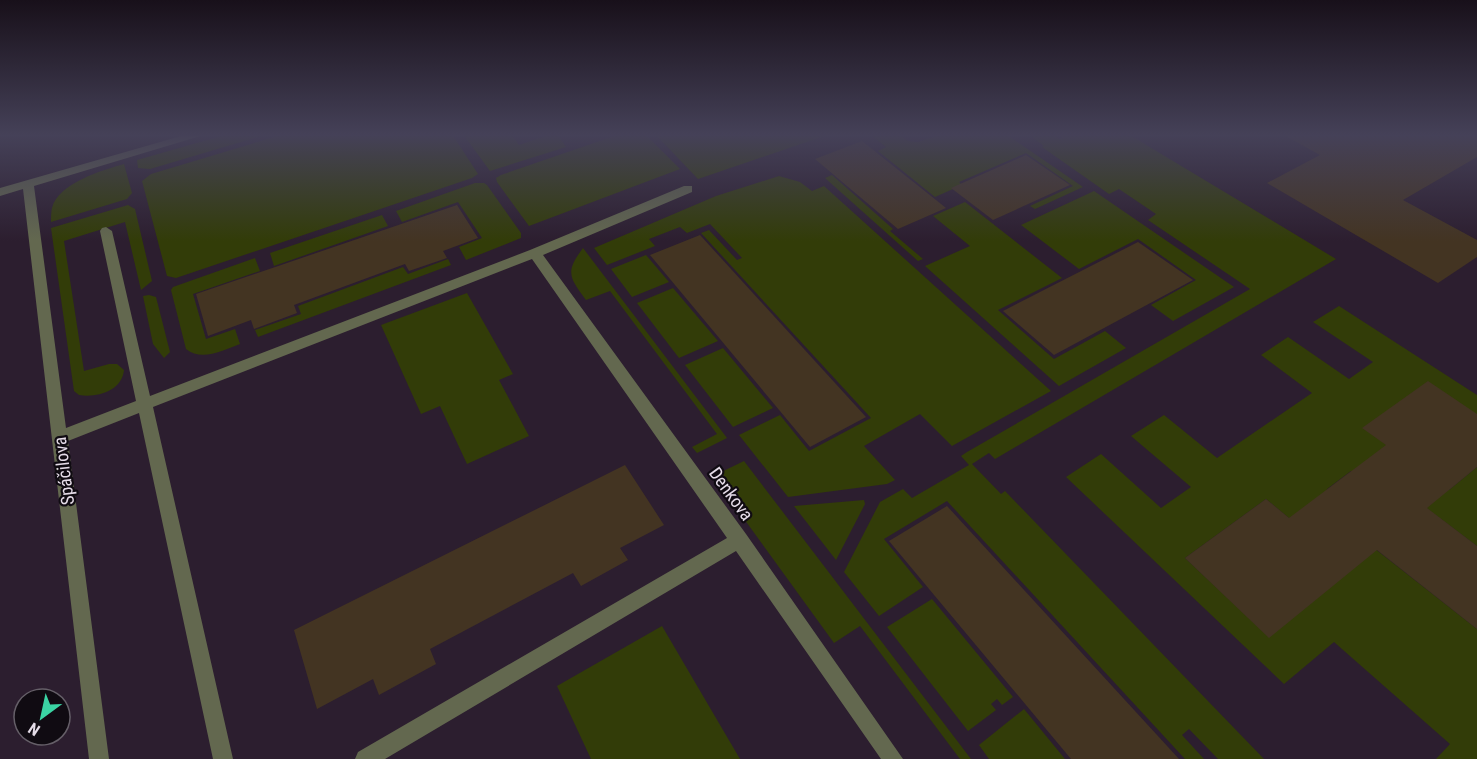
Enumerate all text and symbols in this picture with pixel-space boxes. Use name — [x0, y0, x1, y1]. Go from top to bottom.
street label: Spáčilova — [49, 436, 78, 506]
street label: Denkova — [705, 463, 758, 524]
north arrow — [12, 687, 72, 747]
text: N — [25, 719, 43, 740]

